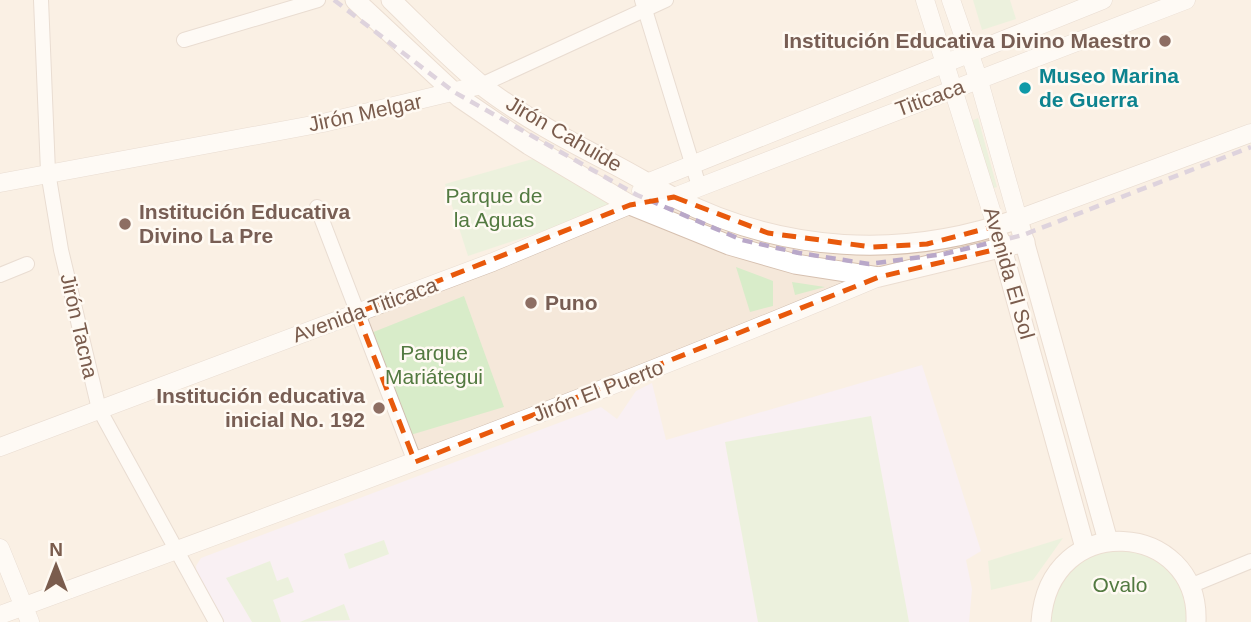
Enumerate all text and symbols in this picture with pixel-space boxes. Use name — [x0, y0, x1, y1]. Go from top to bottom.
place label: Institución Educativa Divino Maestro — [783, 29, 1151, 52]
marker: Institución Educativa Divino Maestro — [1157, 33, 1173, 49]
place label: Museo Marina de Guerra — [1039, 64, 1179, 111]
street label: Titicaca — [892, 74, 968, 121]
marker: Museo Marina de Guerra — [1017, 80, 1033, 96]
street label: Jirón Melgar — [306, 89, 424, 136]
street label: Jirón Cahuide — [502, 91, 626, 176]
park label: Parque de la Aguas — [446, 184, 542, 231]
place label: Institución Educativa Divino La Pre — [139, 200, 351, 247]
street label: Avenida El Sol — [980, 204, 1039, 341]
marker: Institución Educativa Divino La Pre — [117, 216, 133, 232]
street label: Jirón Tacna — [56, 271, 103, 381]
street label: Avenida Titicaca — [289, 273, 441, 346]
place label: Puno — [545, 291, 598, 314]
marker: Puno — [523, 295, 539, 311]
park label: Parque Mariátegui — [385, 341, 483, 388]
street label: Jirón El Puerto — [529, 355, 666, 426]
place label: Institución educativa inicial No. 192 — [156, 384, 365, 431]
marker: Institución educativa inicial No. 192 — [371, 400, 387, 416]
north arrow — [21, 531, 91, 601]
text: N — [49, 539, 63, 560]
park label: Ovalo — [1093, 573, 1147, 596]

